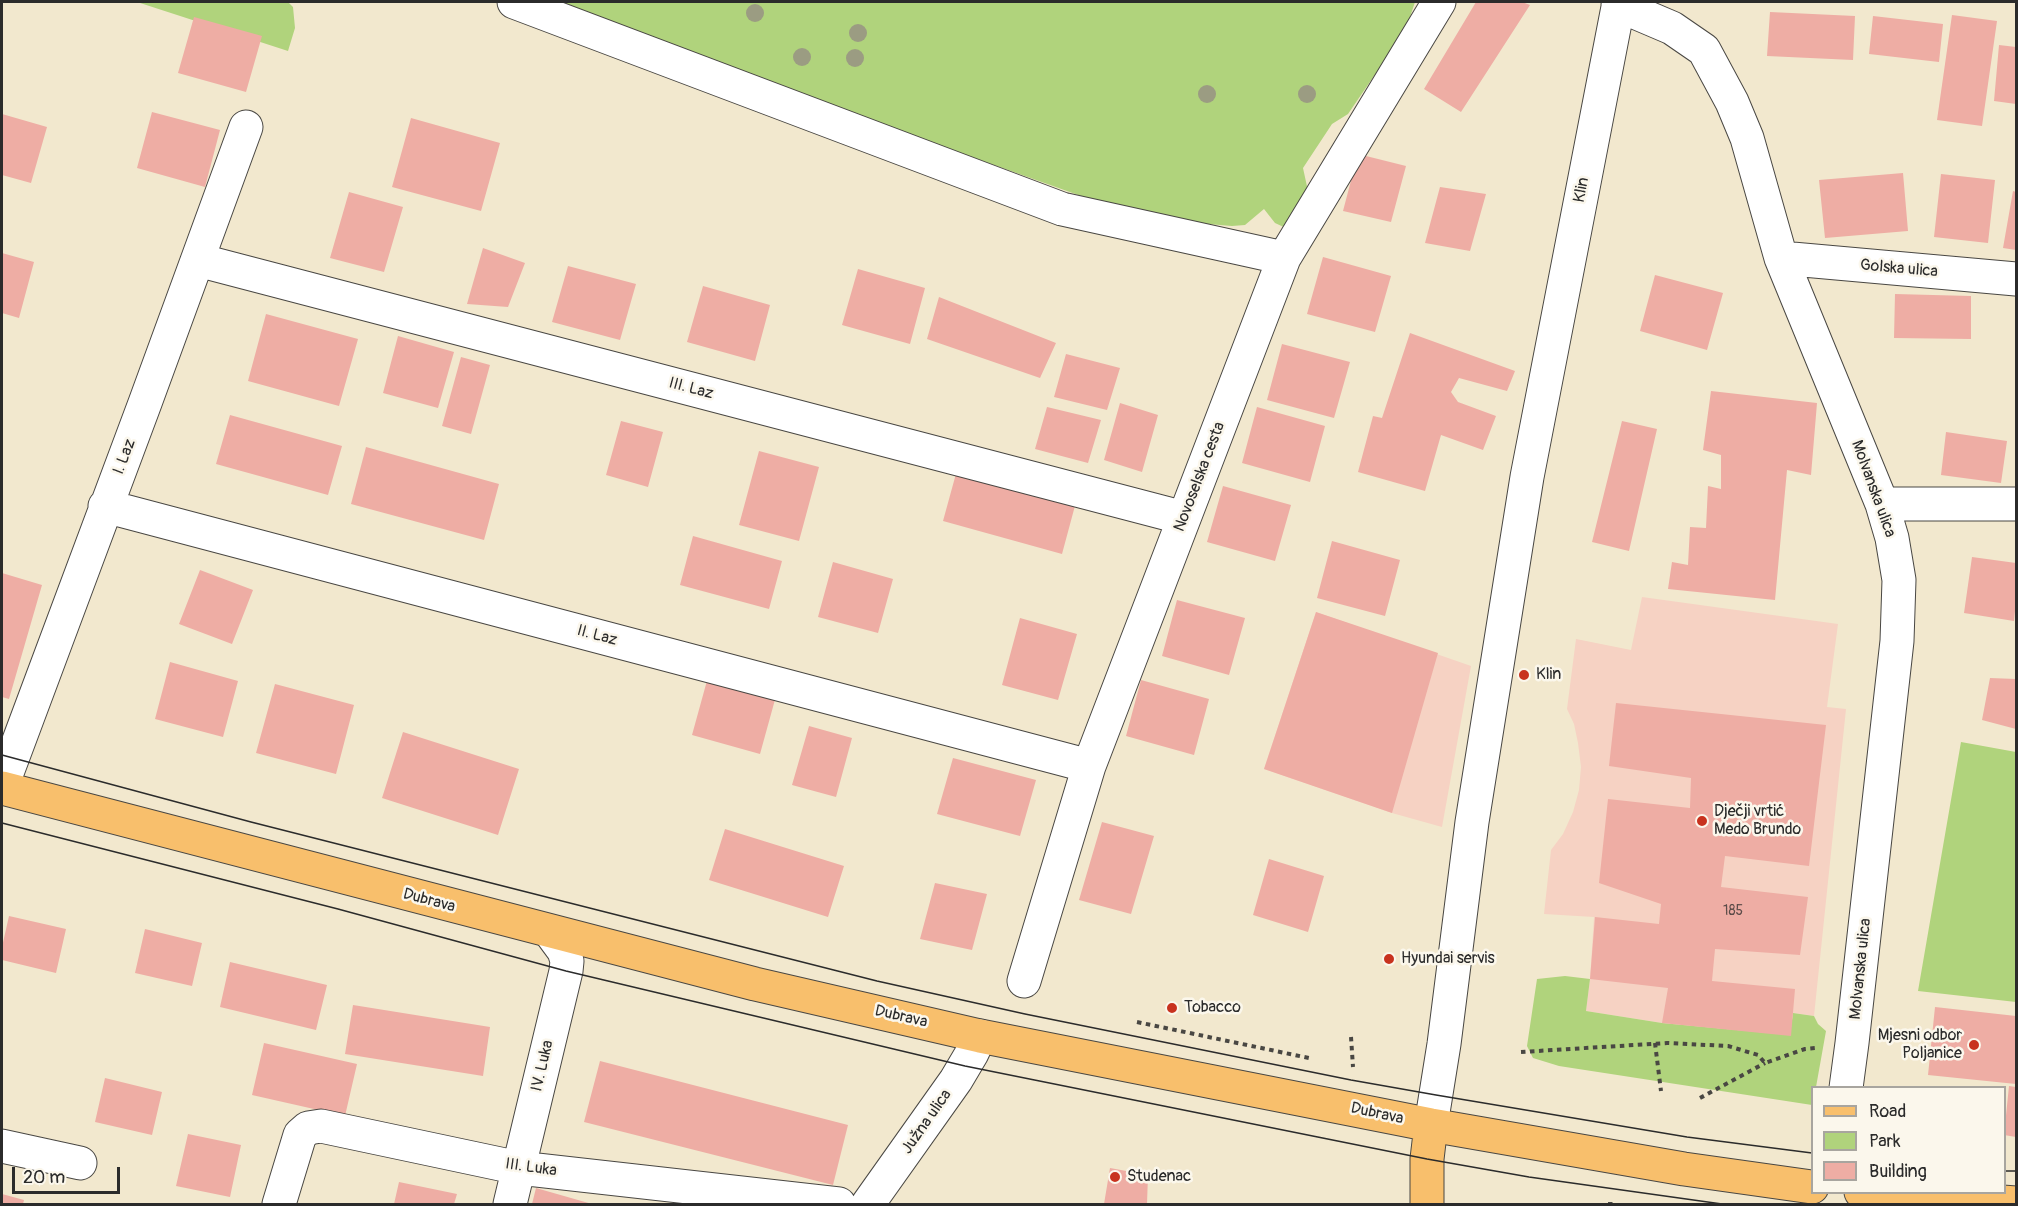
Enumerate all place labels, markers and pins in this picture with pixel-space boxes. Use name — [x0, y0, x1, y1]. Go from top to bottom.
place label: Klin — [1536, 665, 1561, 685]
marker: Klin — [1517, 668, 1531, 682]
place label: Dječji vrtić Medo Brundo — [1714, 802, 1801, 840]
marker: Dječji vrtić Medo Brundo — [1695, 814, 1709, 828]
place label: Hyundai servis — [1401, 949, 1495, 969]
marker: Hyundai servis — [1382, 952, 1396, 966]
place label: Tobacco — [1184, 998, 1241, 1018]
marker: Tobacco — [1165, 1001, 1179, 1015]
place label: Mjesni odbor Poljanice — [1878, 1026, 1962, 1064]
marker: Mjesni odbor Poljanice — [1967, 1038, 1981, 1052]
place label: Studenac — [1127, 1167, 1191, 1187]
marker: Studenac — [1108, 1170, 1122, 1184]

